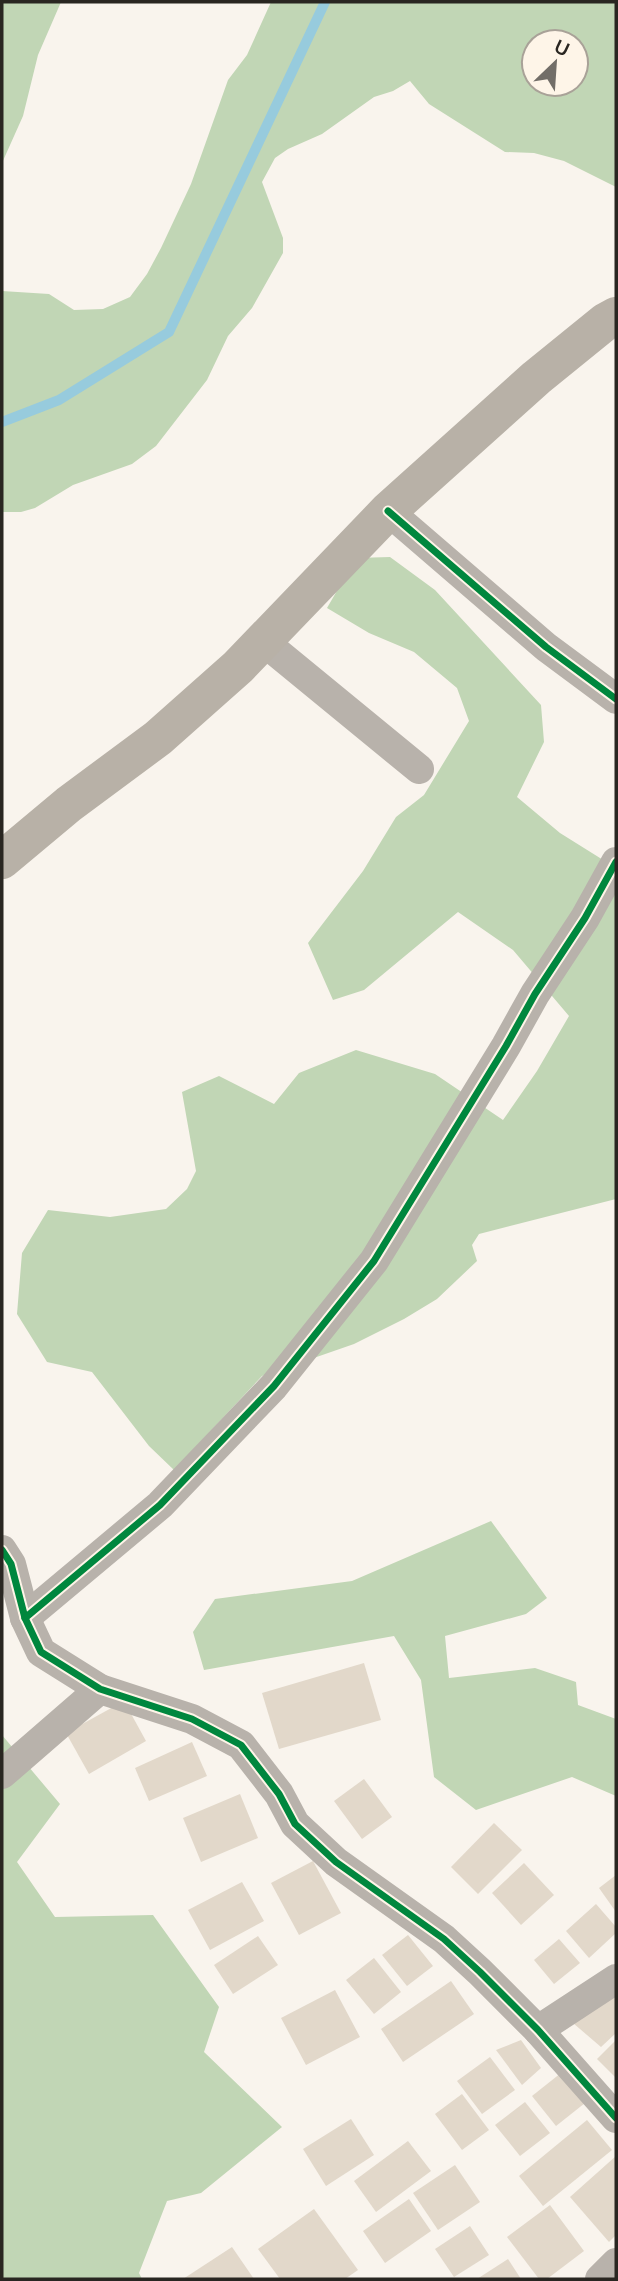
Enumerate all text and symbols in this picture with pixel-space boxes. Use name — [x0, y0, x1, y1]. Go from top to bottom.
north arrow — [520, 28, 590, 98]
text: U — [550, 34, 574, 63]

